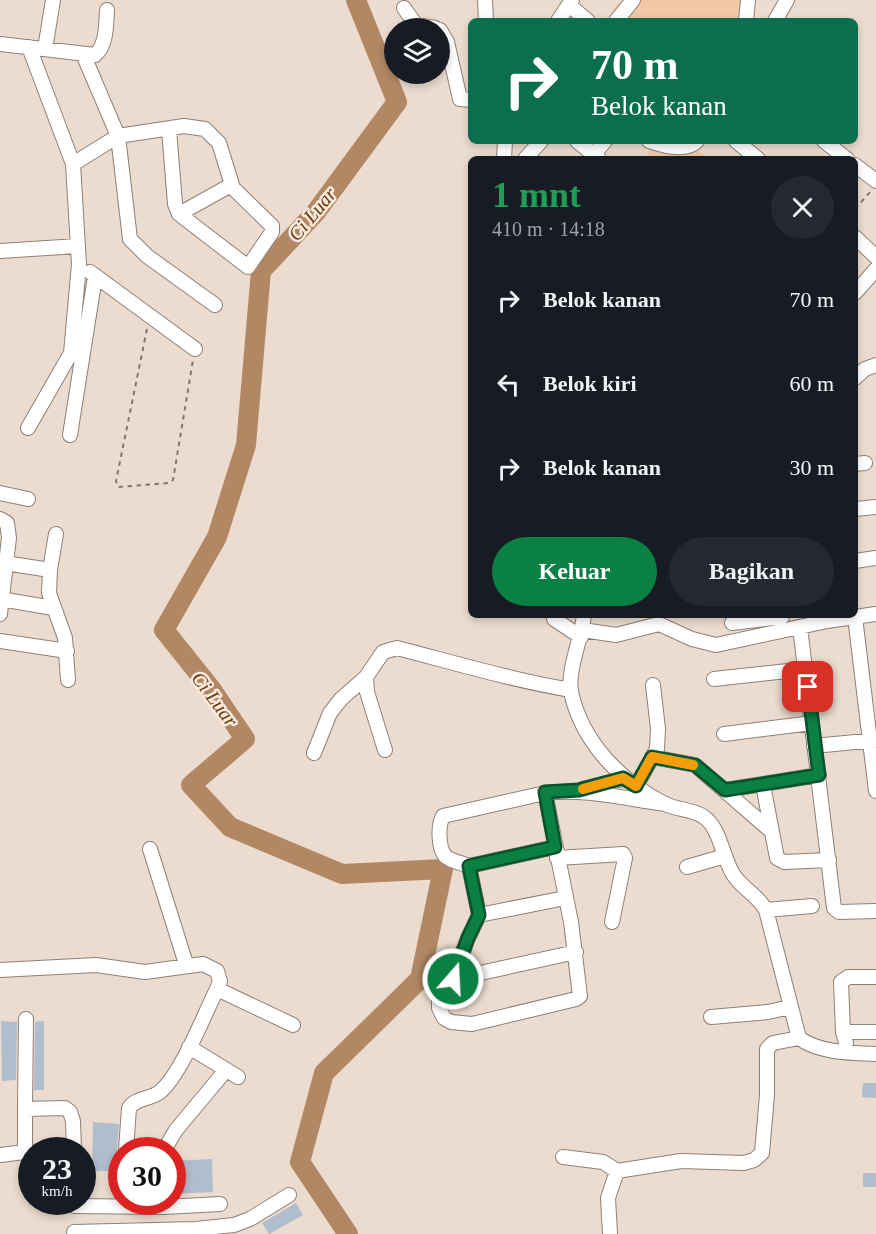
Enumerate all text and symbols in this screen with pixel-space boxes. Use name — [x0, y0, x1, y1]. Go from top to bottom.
map controls — [384, 18, 450, 84]
button: layers — [384, 18, 450, 84]
icon: right — [492, 42, 570, 120]
text: 70 m — [591, 42, 679, 88]
text: Belok kanan — [591, 91, 727, 121]
text: 1 mnt — [492, 175, 581, 215]
button: close — [771, 176, 834, 239]
water label: Ci Luar — [283, 183, 341, 245]
text: 410 m · 14:18 — [492, 218, 605, 240]
icon: right — [492, 284, 525, 317]
text: Belok kanan — [543, 287, 661, 312]
text: 70 m — [789, 287, 834, 312]
icon: left — [492, 368, 525, 401]
text: Belok kiri — [543, 371, 637, 396]
text: 60 m — [789, 371, 834, 396]
icon: right — [492, 452, 525, 485]
text: Belok kanan — [543, 455, 661, 480]
text: 30 m — [789, 455, 834, 480]
button: Keluar — [492, 537, 657, 606]
button: Bagikan — [669, 537, 834, 606]
pin — [782, 661, 833, 712]
water label: Ci Luar — [187, 667, 243, 731]
icon: arrive — [791, 670, 824, 703]
position arrow — [421, 947, 485, 1011]
speed limit sign: 30 — [108, 1137, 186, 1215]
text: 23 — [42, 1152, 72, 1185]
text: km/h — [42, 1183, 72, 1199]

